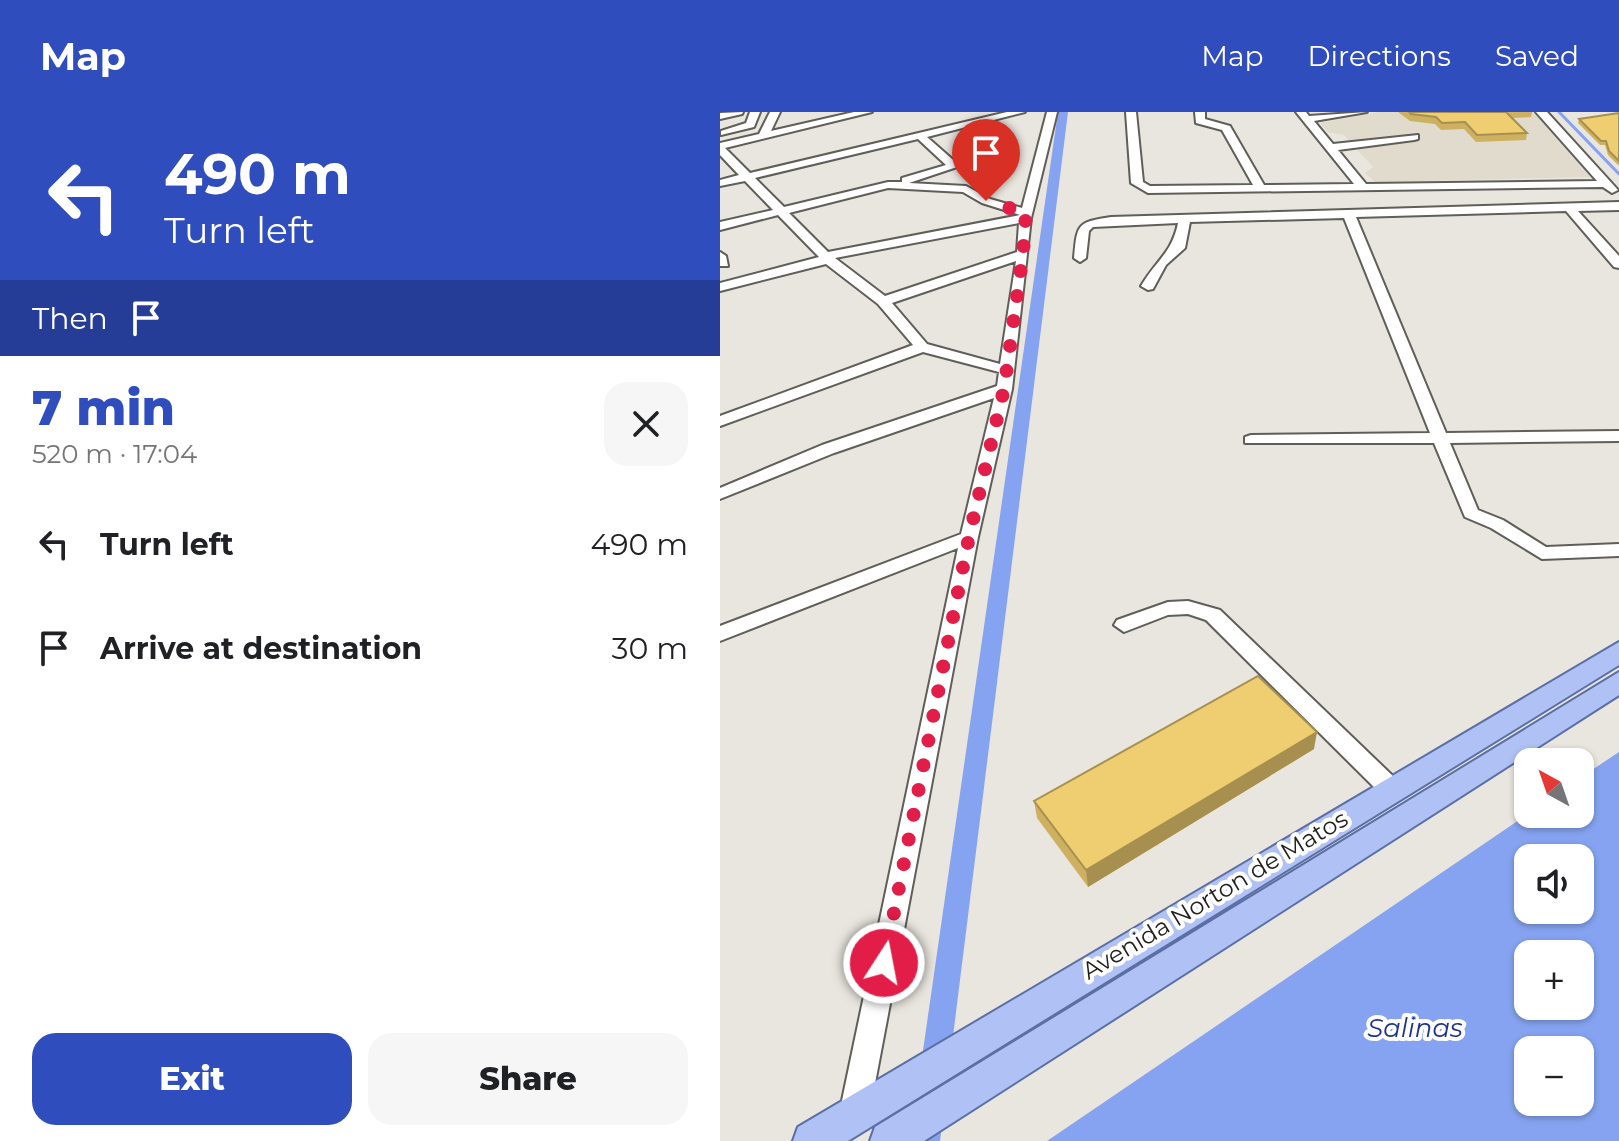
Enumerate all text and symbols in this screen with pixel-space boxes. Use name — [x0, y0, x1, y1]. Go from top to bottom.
text: Map — [40, 33, 126, 80]
text: Map — [1201, 39, 1263, 73]
text: Directions — [1307, 39, 1451, 73]
text: Saved — [1495, 39, 1579, 73]
pin — [952, 119, 1020, 201]
icon: arrive — [964, 131, 1008, 175]
text: 490 m — [164, 140, 351, 208]
icon: left — [32, 144, 136, 248]
text: Turn left — [164, 208, 315, 252]
icon: arrive — [124, 296, 168, 340]
text: Then — [32, 300, 108, 337]
text: 7 min — [32, 379, 175, 437]
button: close — [604, 382, 688, 466]
text: 520 m · 17:04 — [32, 438, 197, 470]
icon: left — [32, 522, 76, 566]
text: Turn left — [100, 526, 233, 563]
text: 490 m — [591, 526, 688, 563]
icon: arrive — [32, 626, 76, 670]
text: Arrive at destination — [100, 630, 422, 667]
text: 30 m — [612, 630, 688, 667]
north arrow — [1514, 748, 1594, 828]
map controls — [1514, 748, 1594, 1116]
street label: Avenida Norton de Matos — [1077, 804, 1353, 985]
button: sound — [1514, 844, 1594, 924]
position arrow — [842, 921, 926, 1005]
button: + — [1514, 940, 1594, 1020]
water label: Salinas — [1367, 1012, 1463, 1044]
button: Exit — [32, 1033, 352, 1125]
button: Share — [368, 1033, 688, 1125]
button: − — [1514, 1036, 1594, 1116]

